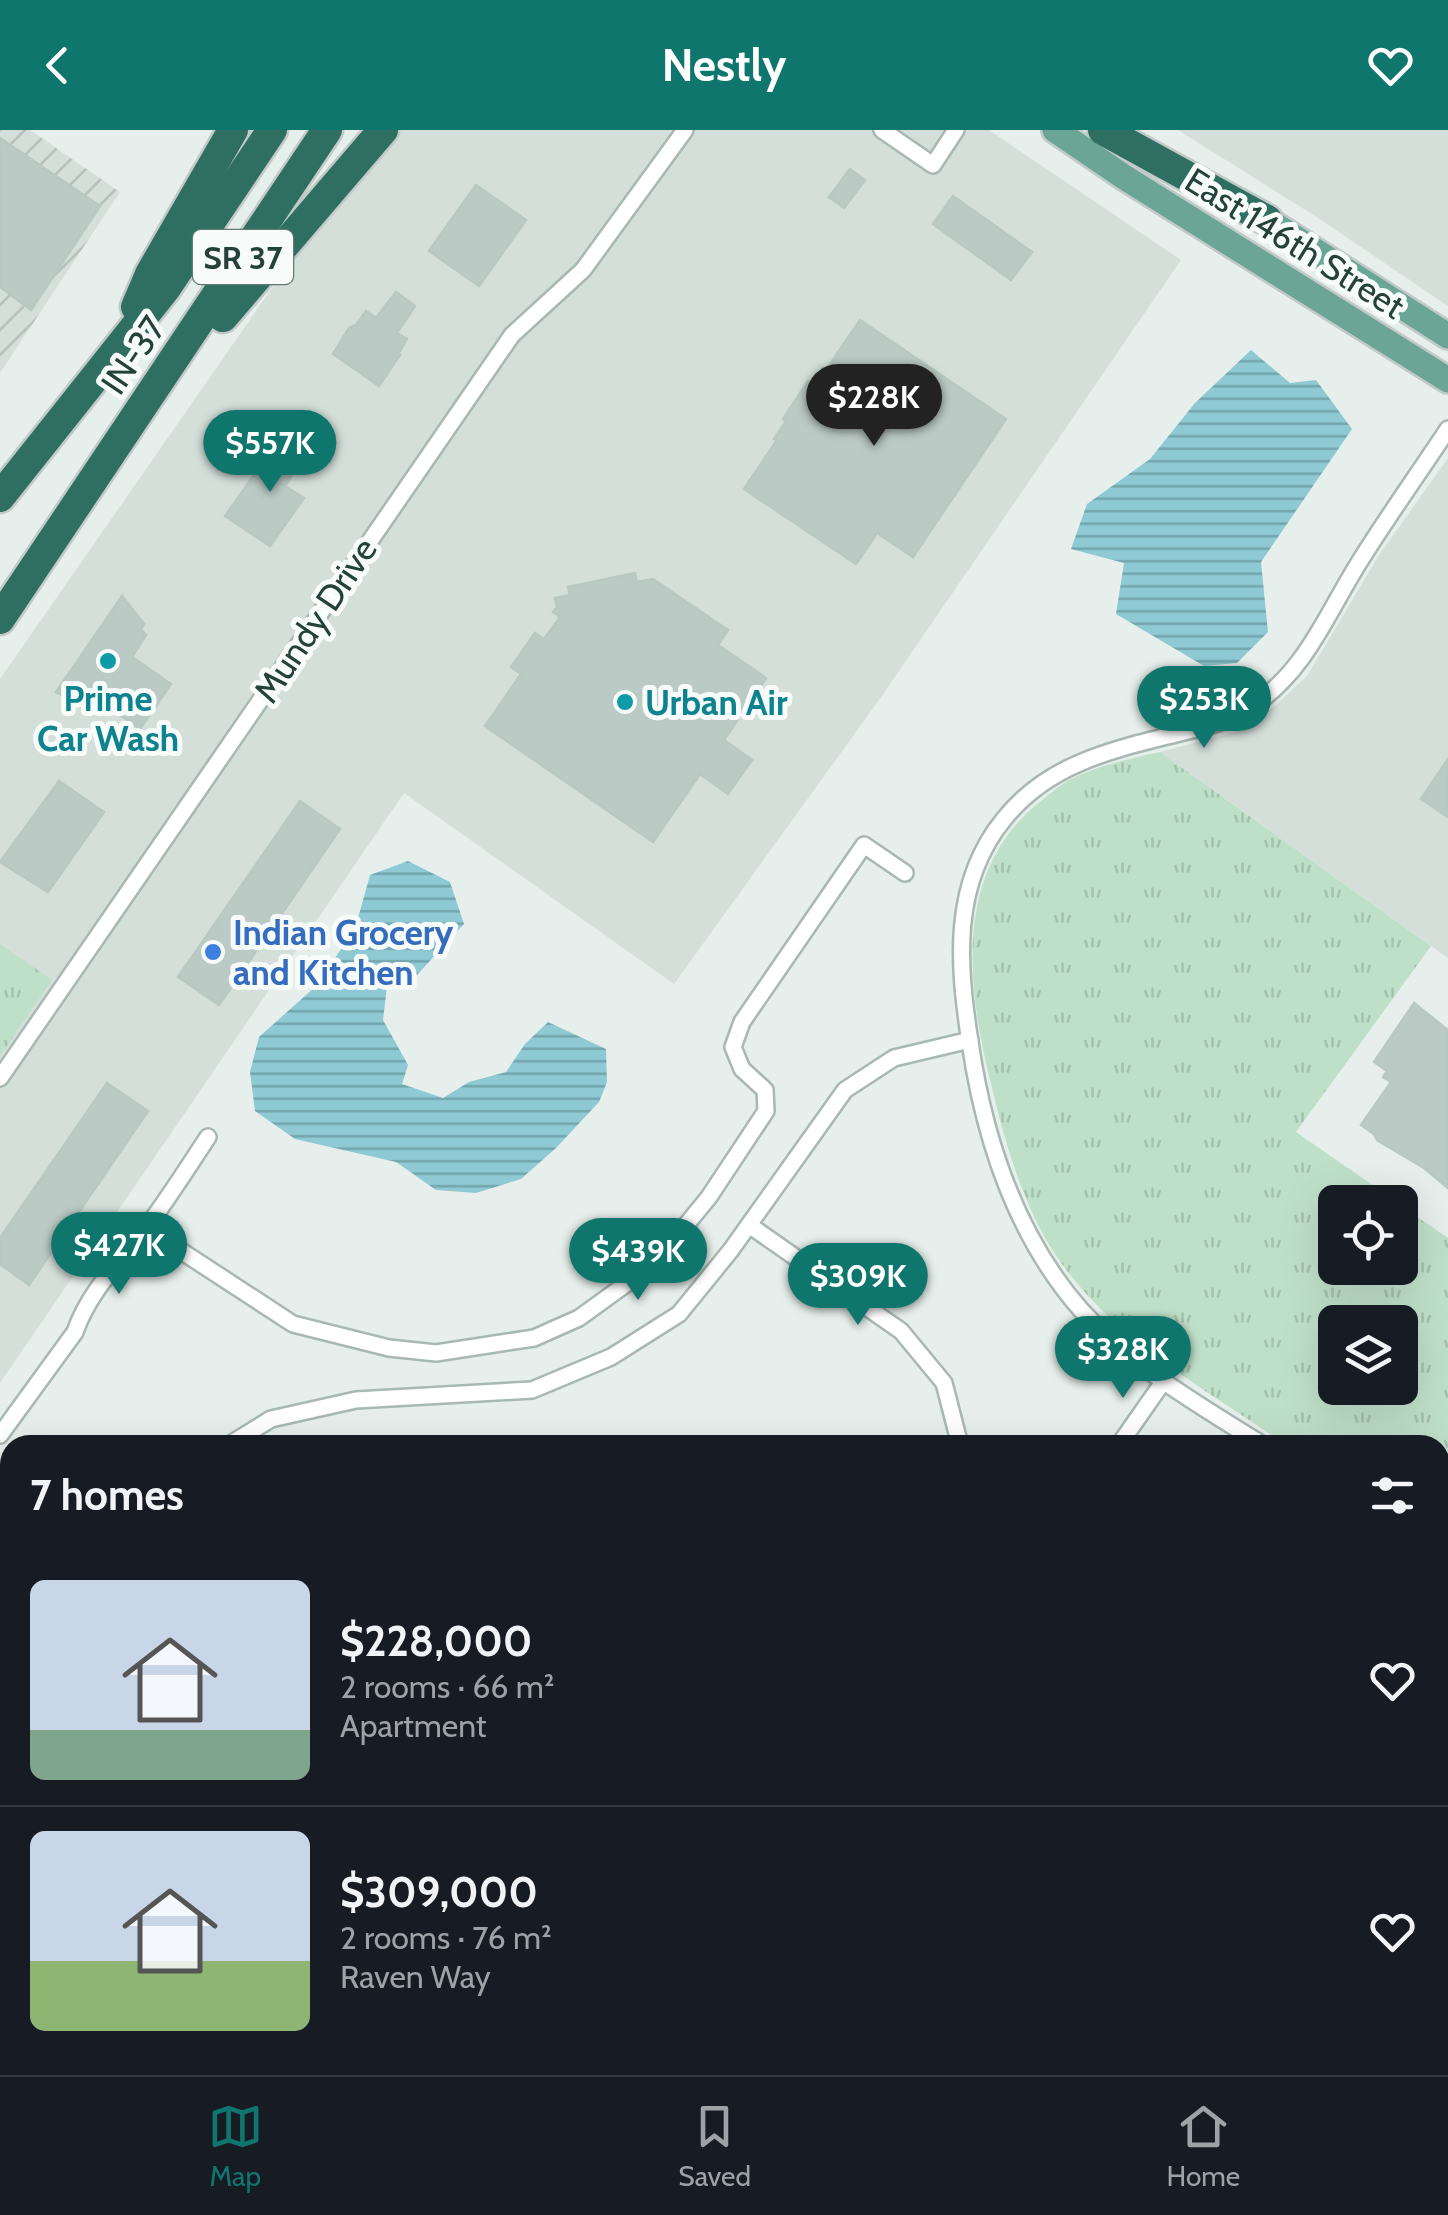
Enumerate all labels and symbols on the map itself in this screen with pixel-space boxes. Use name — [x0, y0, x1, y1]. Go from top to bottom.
street label: East 146th Street — [1177, 158, 1413, 328]
road number: SR 37 — [193, 230, 293, 284]
street label: IN-37 — [92, 308, 175, 402]
pin: $228K — [804, 364, 944, 449]
pin: $557K — [200, 410, 340, 495]
street label: Mundy Drive — [244, 529, 386, 711]
marker: Prime Car Wash — [97, 650, 119, 672]
pin: $253K — [1134, 666, 1274, 751]
place label: Prime Car Wash — [37, 677, 179, 760]
place label: Urban Air — [645, 681, 788, 724]
marker: Urban Air — [614, 691, 636, 713]
place label: Indian Grocery and Kitchen — [233, 911, 453, 994]
marker: Indian Grocery and Kitchen — [202, 941, 224, 963]
pin: $427K — [49, 1212, 189, 1297]
pin: $439K — [568, 1218, 708, 1303]
pin: $309K — [788, 1243, 928, 1328]
pin: $328K — [1053, 1316, 1193, 1401]

